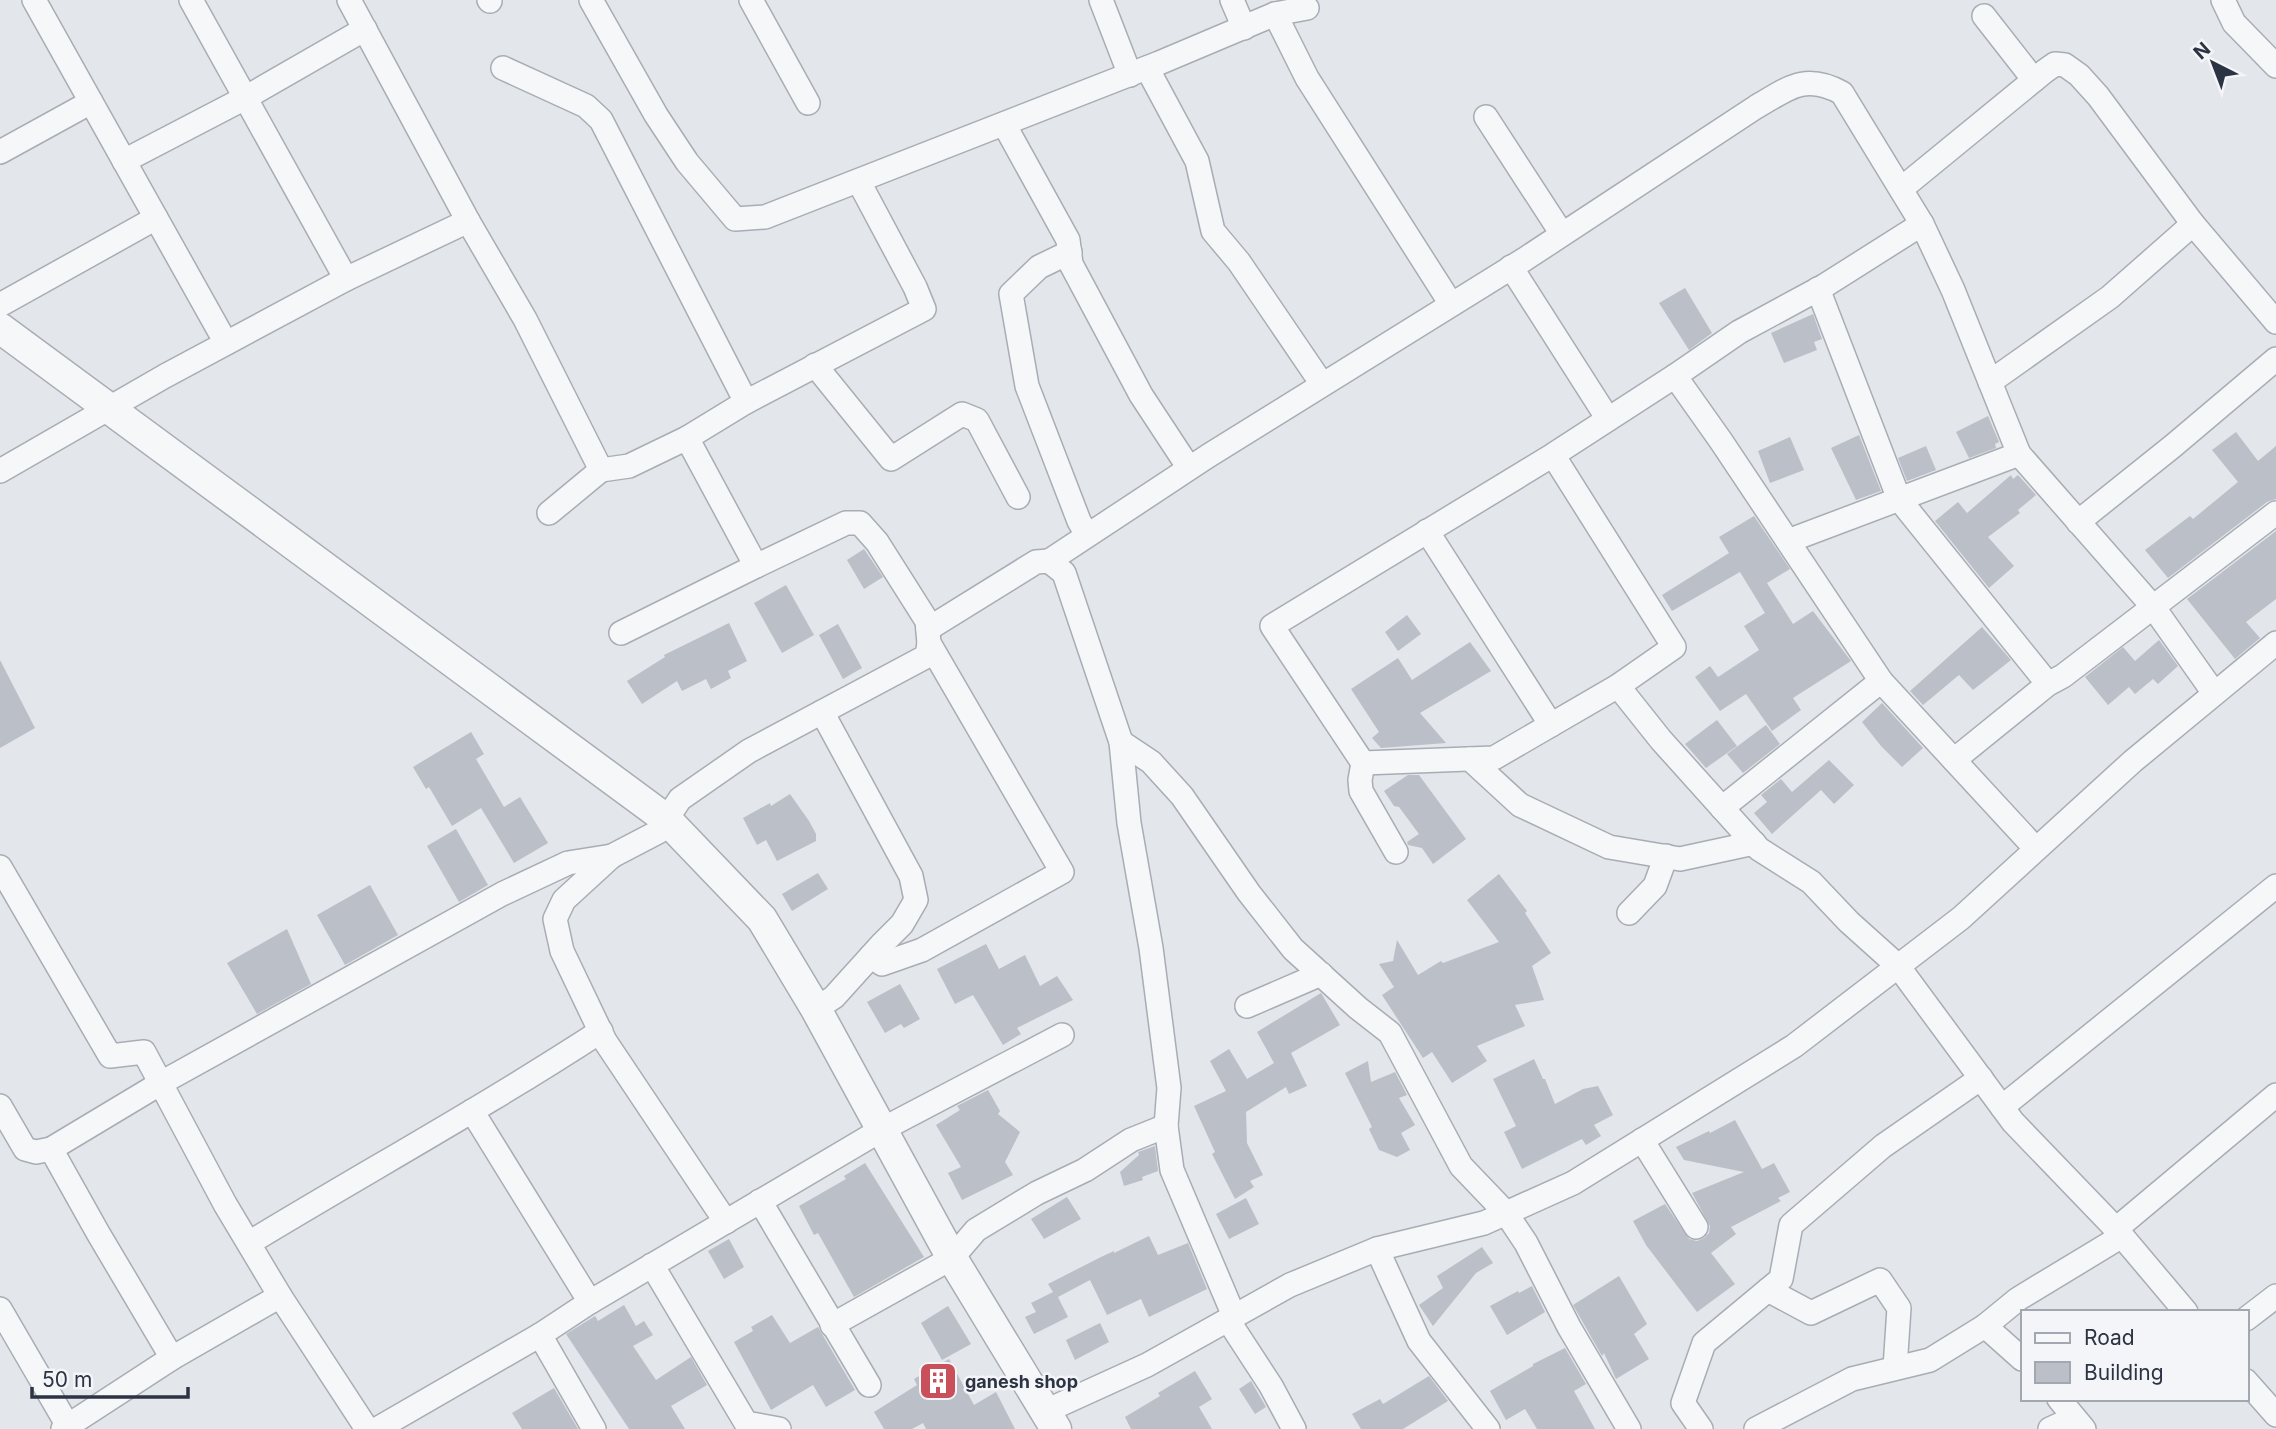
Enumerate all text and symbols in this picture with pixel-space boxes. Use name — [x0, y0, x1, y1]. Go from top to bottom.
north arrow — [2178, 28, 2248, 98]
text: N — [2189, 37, 2215, 64]
legend — [2021, 1310, 2248, 1401]
text: Road — [2084, 1325, 2135, 1350]
scale bar — [32, 1356, 187, 1400]
building icon: ganesh shop — [917, 1360, 959, 1402]
text: Building — [2084, 1360, 2164, 1385]
text: 50 m — [42, 1367, 92, 1392]
place label: ganesh shop — [965, 1371, 1078, 1392]

